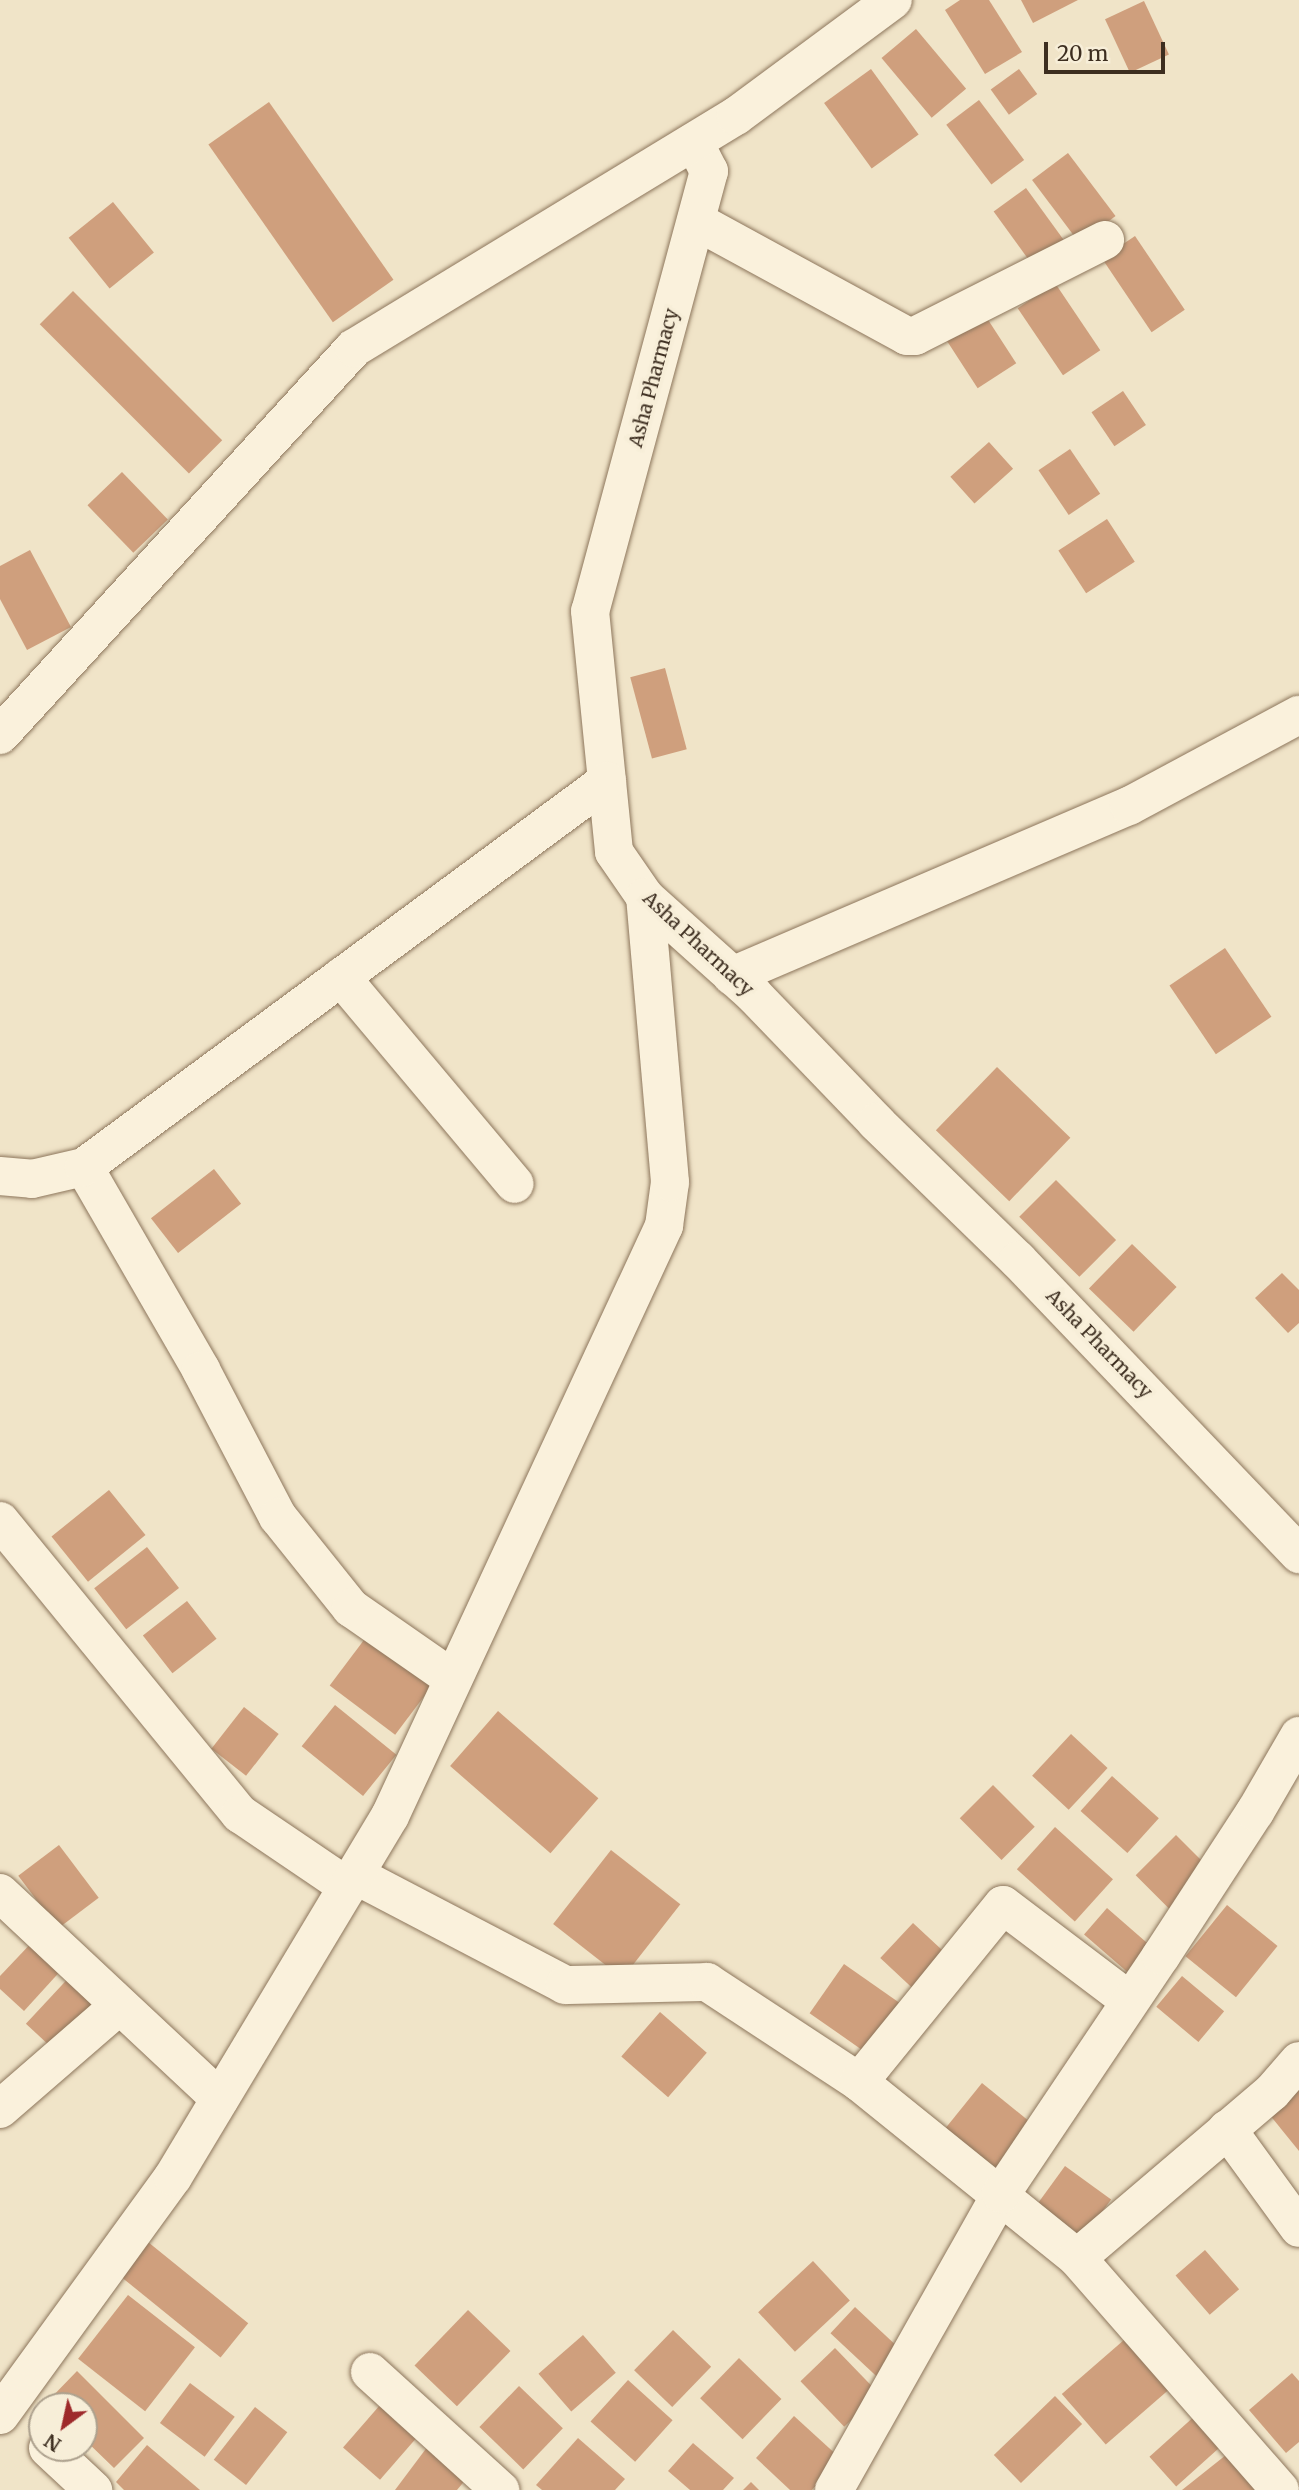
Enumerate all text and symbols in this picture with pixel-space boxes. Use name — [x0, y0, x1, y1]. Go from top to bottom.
scale bar — [1047, 28, 1168, 72]
text: 20 m — [1057, 40, 1108, 67]
street label: Asha Pharmacy — [625, 306, 683, 450]
street label: Asha Pharmacy — [638, 887, 758, 1001]
street label: Asha Pharmacy — [1041, 1285, 1157, 1403]
north arrow — [28, 2392, 98, 2462]
text: N — [40, 2429, 65, 2457]

